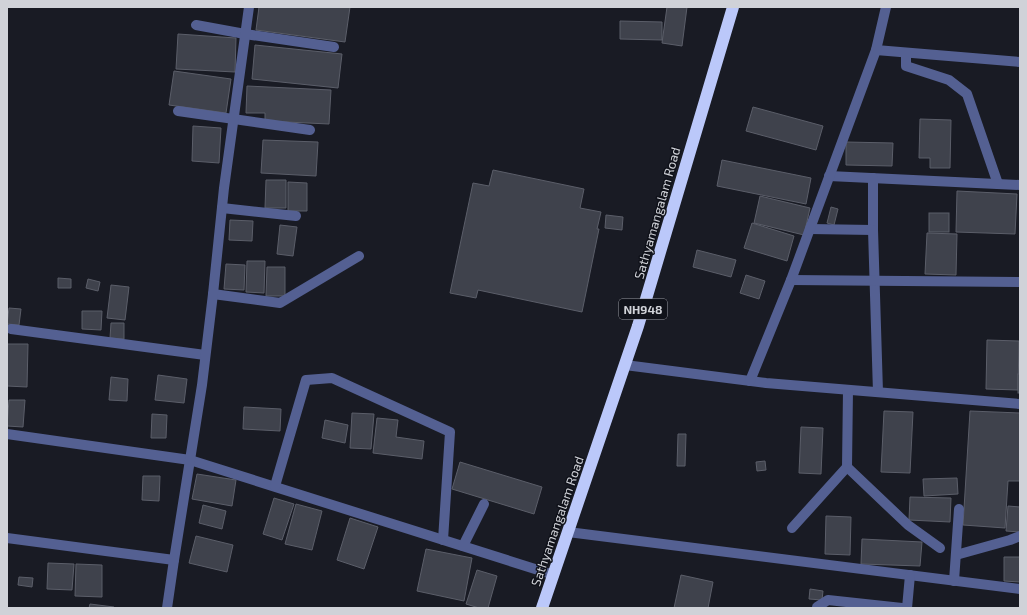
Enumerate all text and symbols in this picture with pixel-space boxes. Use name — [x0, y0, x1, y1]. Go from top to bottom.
street label: Sathyamangalam Road — [630, 145, 684, 281]
road number: NH948 — [619, 299, 667, 319]
street label: Sathyamangalam Road — [527, 454, 587, 588]

